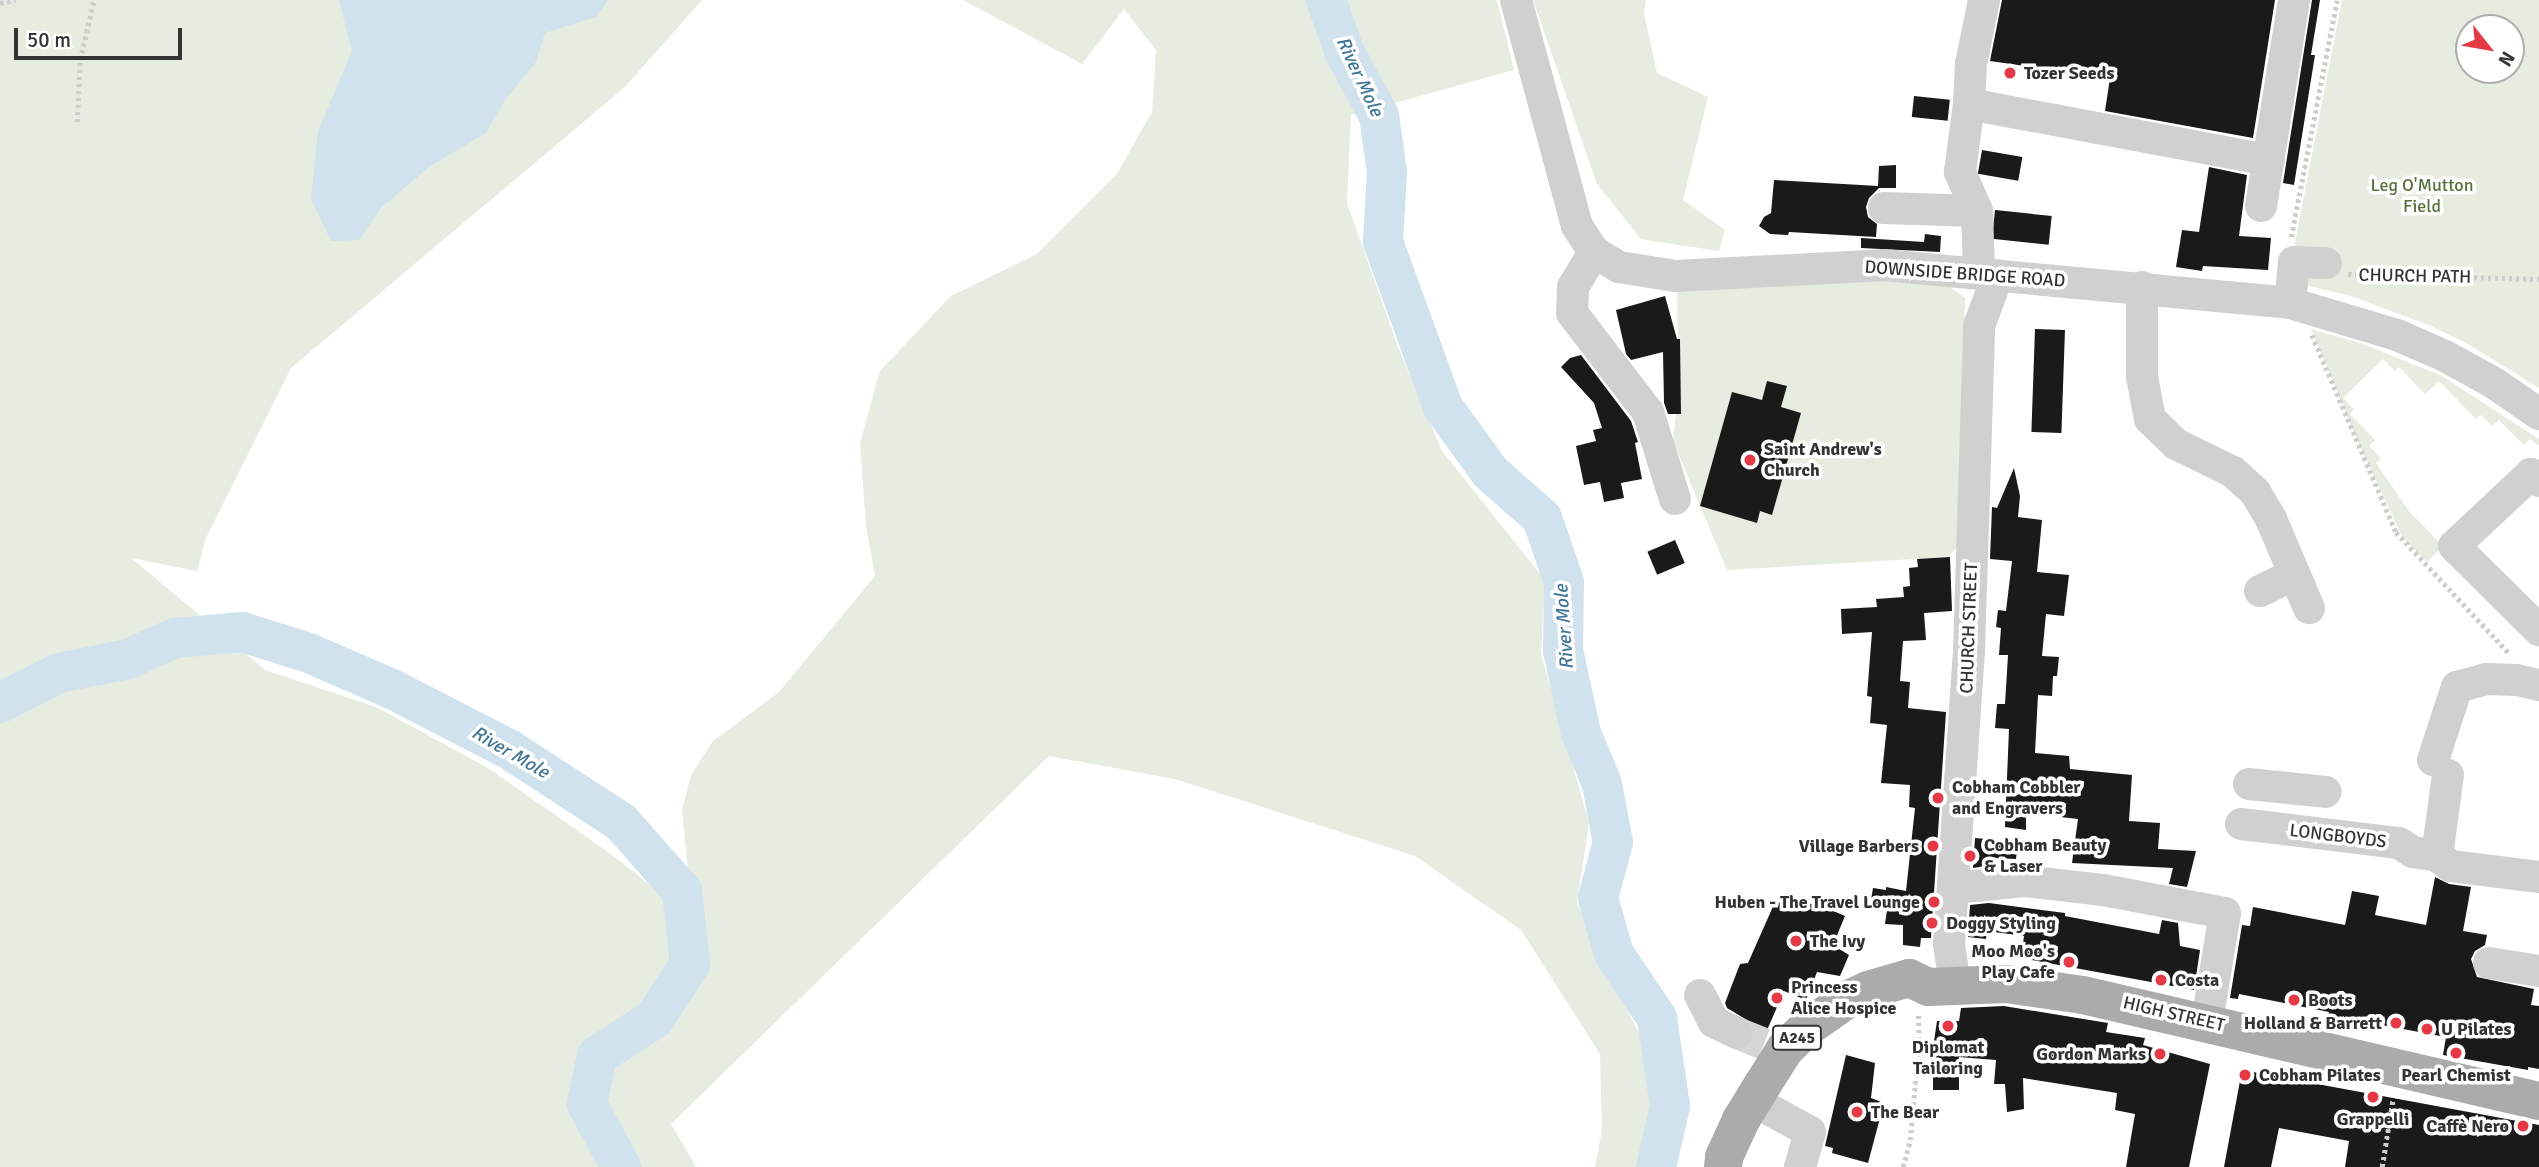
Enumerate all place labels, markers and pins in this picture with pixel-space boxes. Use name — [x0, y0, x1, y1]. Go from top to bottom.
place label: Tozer Seeds — [2024, 62, 2114, 84]
marker: Tozer Seeds — [2002, 65, 2018, 81]
place label: Saint Andrew's Church — [1764, 439, 1882, 482]
marker: Saint Andrew's Church — [1742, 452, 1758, 468]
place label: Cobham Cobbler and Engravers — [1952, 777, 2080, 820]
marker: Cobham Cobbler and Engravers — [1930, 790, 1946, 806]
place label: Village Barbers — [1799, 835, 1919, 857]
place label: Cobham Beauty & Laser — [1984, 835, 2106, 878]
marker: Village Barbers — [1925, 838, 1941, 854]
marker: Cobham Beauty & Laser — [1962, 848, 1978, 864]
place label: Huben - The Travel Lounge — [1715, 891, 1920, 913]
marker: Huben - The Travel Lounge — [1926, 894, 1942, 910]
place label: Doggy Styling — [1946, 912, 2056, 934]
marker: Doggy Styling — [1924, 915, 1940, 931]
place label: The Ivy — [1810, 930, 1865, 952]
marker: The Ivy — [1788, 933, 1804, 949]
place label: Moo Moo's Play Cafe — [1971, 941, 2055, 984]
marker: Moo Moo's Play Cafe — [2061, 954, 2077, 970]
place label: Costa — [2175, 969, 2219, 991]
marker: Costa — [2153, 972, 2169, 988]
place label: Princess Alice Hospice — [1791, 977, 1896, 1020]
place label: Boots — [2308, 989, 2353, 1011]
marker: Princess Alice Hospice — [1769, 990, 1785, 1006]
marker: Boots — [2286, 992, 2302, 1008]
place label: Holland & Barrett — [2244, 1012, 2382, 1034]
marker: Holland & Barrett — [2388, 1015, 2404, 1031]
marker: Diplomat Tailoring — [1940, 1018, 1956, 1034]
place label: U Pilates — [2441, 1018, 2511, 1040]
marker: U Pilates — [2419, 1021, 2435, 1037]
place label: Diplomat Tailoring — [1912, 1037, 1984, 1080]
place label: Gordon Marks — [2036, 1043, 2146, 1065]
marker: Pearl Chemist — [2448, 1045, 2464, 1061]
marker: Gordon Marks — [2152, 1046, 2168, 1062]
place label: Cobham Pilates — [2259, 1064, 2381, 1086]
place label: Pearl Chemist — [2401, 1064, 2511, 1086]
marker: Cobham Pilates — [2237, 1067, 2253, 1083]
marker: Grappelli — [2365, 1089, 2381, 1105]
place label: The Bear — [1871, 1101, 1939, 1123]
marker: The Bear — [1849, 1104, 1865, 1120]
place label: Grappelli — [2337, 1108, 2409, 1130]
place label: Caffè Nero — [2426, 1115, 2509, 1137]
marker: Caffè Nero — [2515, 1118, 2531, 1134]

